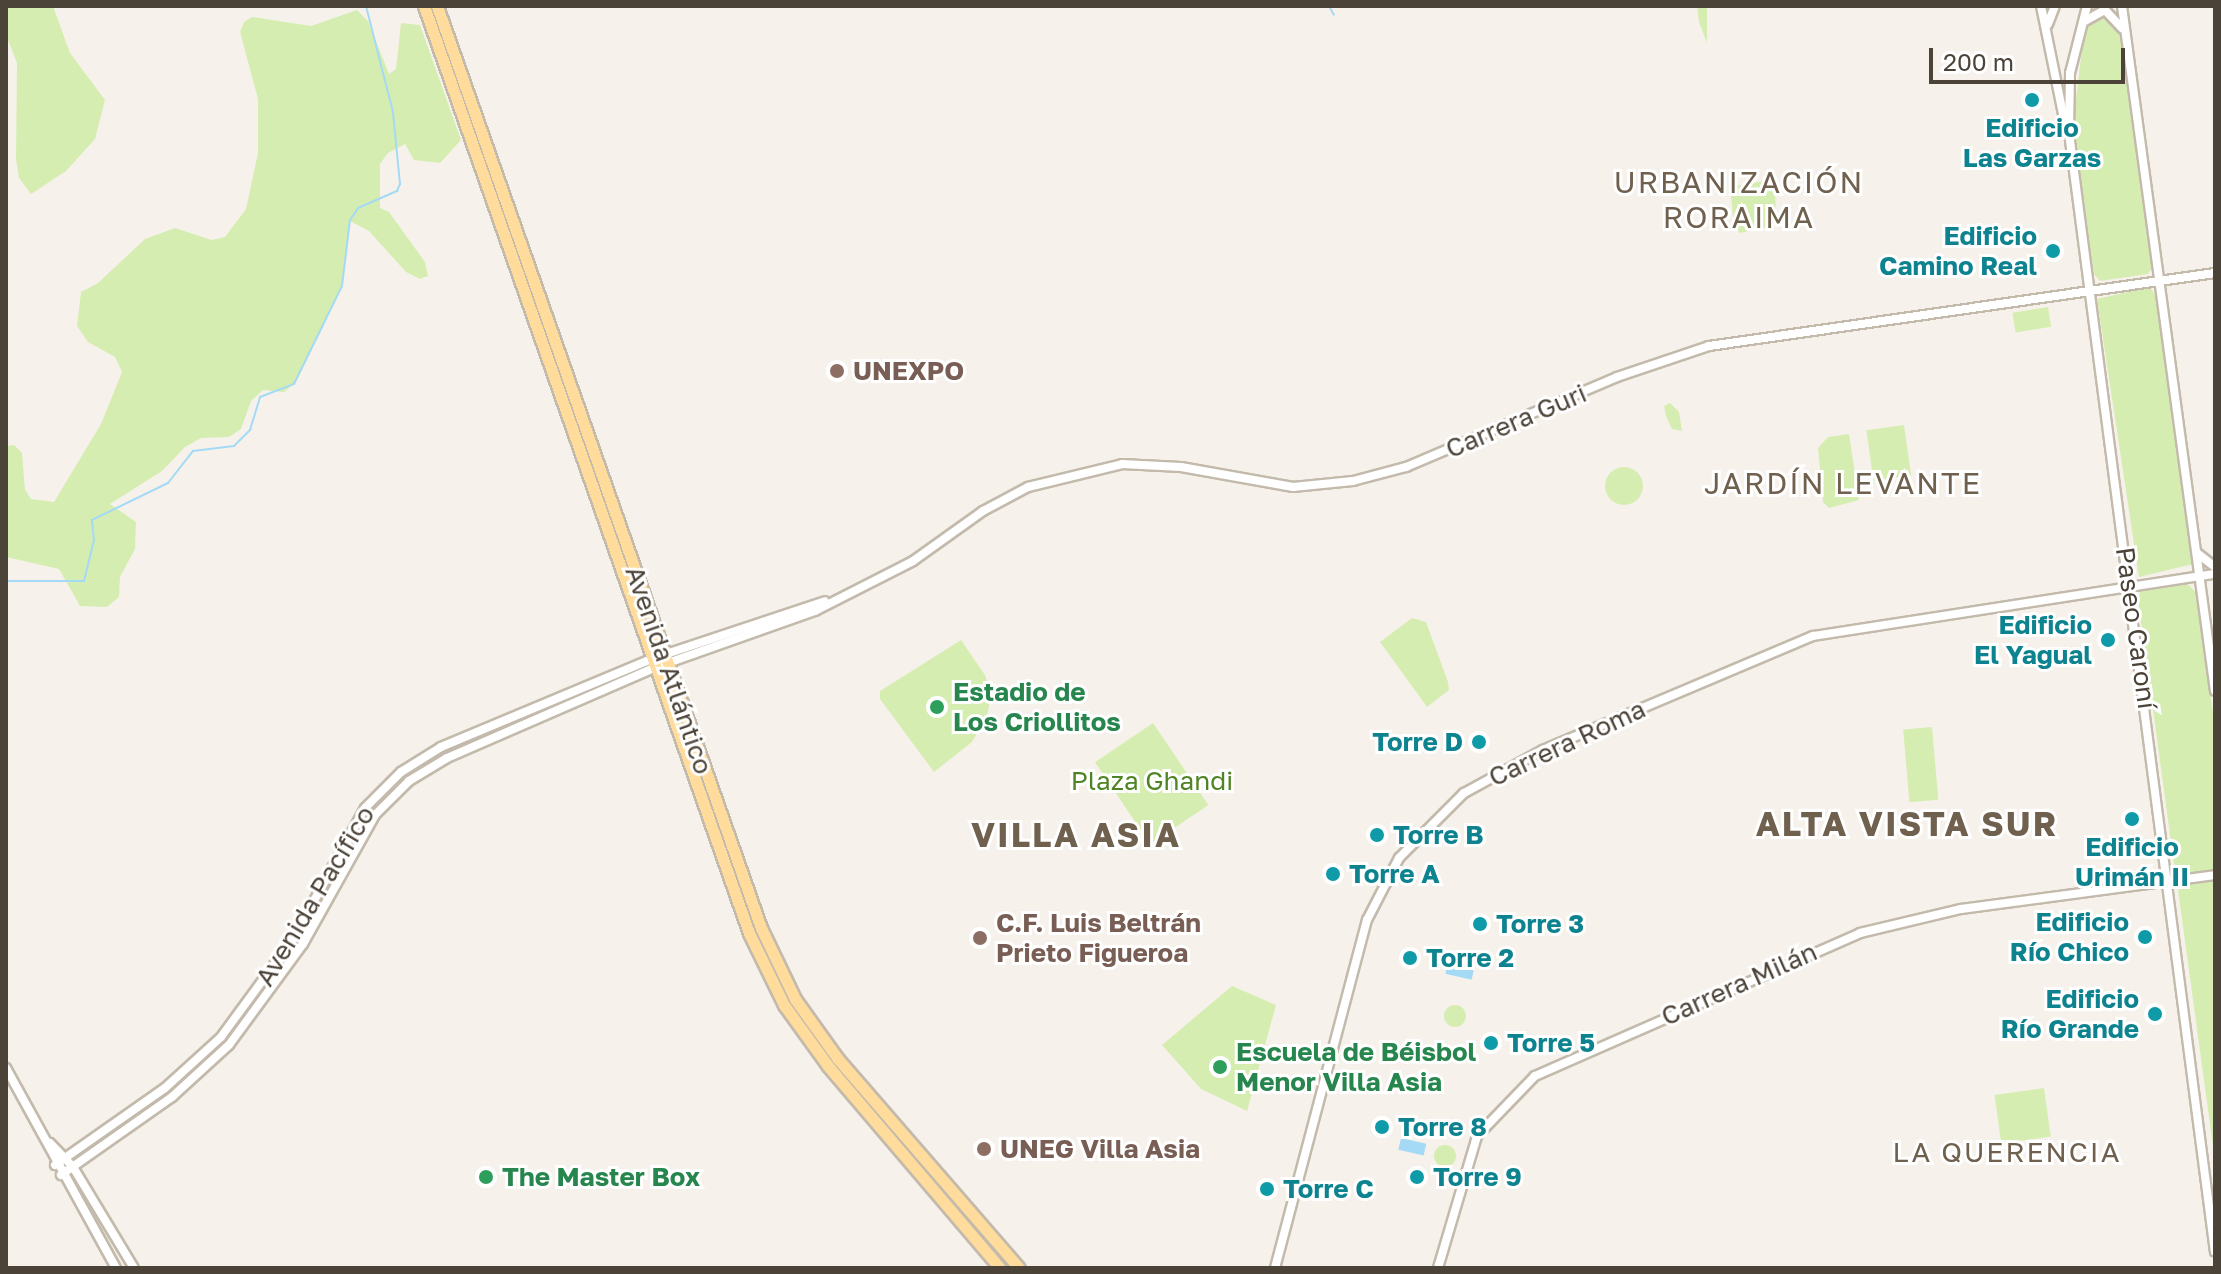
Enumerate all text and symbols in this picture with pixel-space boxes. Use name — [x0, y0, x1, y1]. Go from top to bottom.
scale bar — [1933, 32, 2129, 82]
text: 200 m — [1943, 47, 2014, 76]
marker: Edificio Las Garzas — [2023, 91, 2041, 109]
place label: Edificio Las Garzas — [1963, 112, 2101, 174]
district label: URBANIZACIÓN RORAIMA — [1614, 164, 1864, 234]
place label: Edificio Camino Real — [1879, 220, 2037, 282]
marker: Edificio Camino Real — [2044, 242, 2062, 260]
place label: UNEXPO — [853, 355, 964, 387]
marker: UNEXPO — [828, 362, 846, 380]
street label: Carrera Guri — [1441, 377, 1591, 465]
district label: JARDÍN LEVANTE — [1704, 465, 1982, 501]
street label: Paseo Caroní — [2109, 545, 2163, 711]
street label: Avenida Atlántico — [619, 562, 719, 778]
place label: Edificio El Yagual — [1974, 609, 2092, 670]
marker: Edificio El Yagual — [2099, 631, 2117, 649]
place label: Estadio de Los Criollitos — [953, 676, 1121, 738]
street label: Carrera Roma — [1484, 693, 1650, 793]
marker: Estadio de Los Criollitos — [928, 698, 946, 716]
place label: Torre D — [1372, 726, 1463, 758]
marker: Torre D — [1470, 733, 1488, 751]
park label: Plaza Ghandi — [1071, 765, 1233, 797]
street label: Avenida Pacífico — [249, 800, 381, 992]
district label: ALTA VISTA SUR — [1756, 804, 2058, 844]
marker: Edificio Urimán II — [2123, 810, 2141, 828]
district label: VILLA ASIA — [971, 815, 1181, 855]
place label: Torre B — [1393, 819, 1483, 851]
marker: Torre B — [1368, 826, 1386, 844]
place label: Edificio Urimán II — [2075, 831, 2189, 892]
place label: Torre A — [1349, 858, 1440, 890]
marker: Torre A — [1324, 865, 1342, 883]
place label: Edificio Río Chico — [2010, 906, 2129, 968]
place label: C.F. Luis Beltrán Prieto Figueroa — [996, 907, 1201, 968]
place label: Torre 3 — [1496, 908, 1584, 940]
marker: Torre 3 — [1471, 915, 1489, 933]
marker: Edificio Río Chico — [2136, 928, 2154, 946]
marker: C.F. Luis Beltrán Prieto Figueroa — [971, 929, 989, 947]
street label: Carrera Milán — [1656, 936, 1822, 1032]
place label: Torre 2 — [1426, 942, 1514, 974]
marker: Torre 2 — [1401, 949, 1419, 967]
place label: Edificio Río Grande — [2001, 983, 2139, 1044]
marker: Edificio Río Grande — [2146, 1005, 2164, 1023]
place label: Torre 5 — [1507, 1027, 1595, 1059]
marker: Torre 5 — [1482, 1034, 1500, 1052]
place label: Escuela de Béisbol Menor Villa Asia — [1236, 1036, 1476, 1098]
marker: Escuela de Béisbol Menor Villa Asia — [1211, 1058, 1229, 1076]
place label: Torre 8 — [1398, 1111, 1487, 1143]
marker: Torre 8 — [1373, 1118, 1391, 1136]
place label: UNEG Villa Asia — [1000, 1133, 1200, 1165]
district label: LA QUERENCIA — [1893, 1135, 2121, 1169]
marker: UNEG Villa Asia — [975, 1140, 993, 1158]
place label: The Master Box — [502, 1161, 700, 1193]
place label: Torre 9 — [1433, 1161, 1522, 1193]
marker: The Master Box — [477, 1168, 495, 1186]
marker: Torre 9 — [1408, 1168, 1426, 1186]
place label: Torre C — [1283, 1173, 1374, 1205]
marker: Torre C — [1258, 1180, 1276, 1198]

